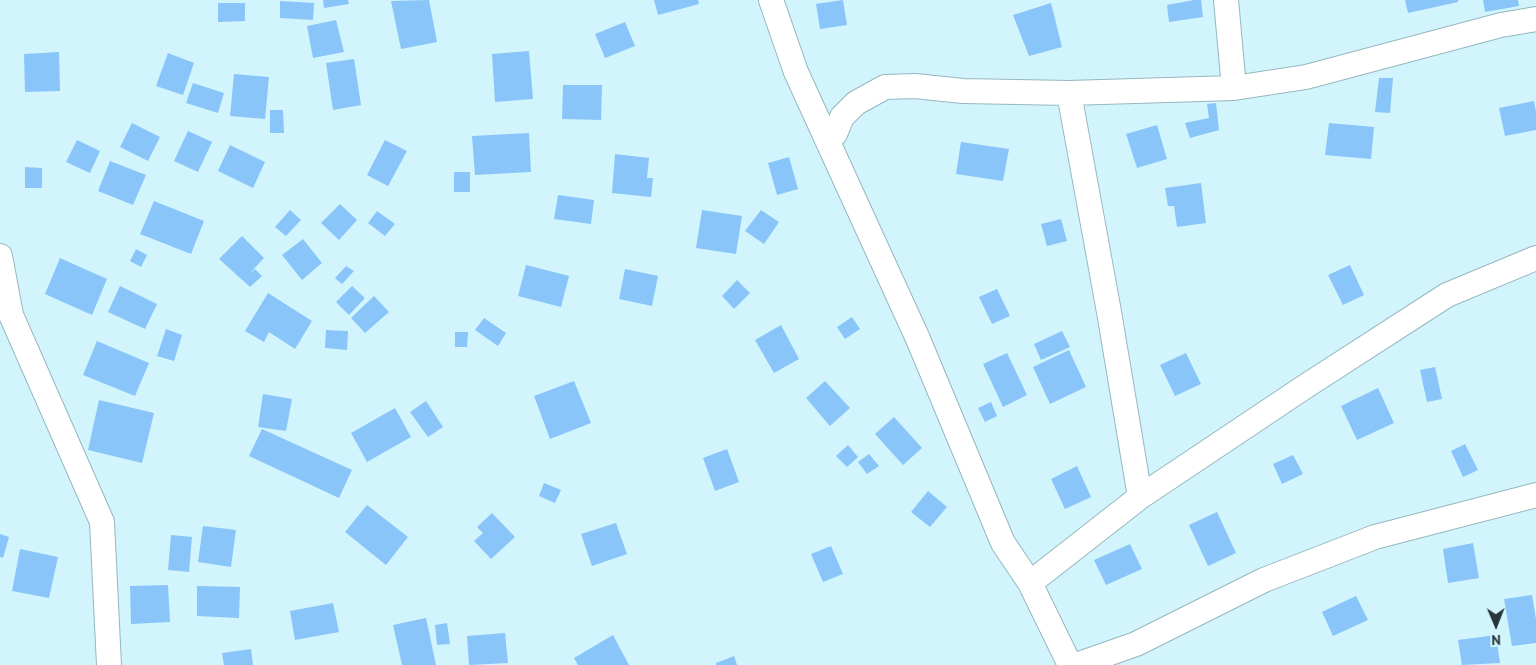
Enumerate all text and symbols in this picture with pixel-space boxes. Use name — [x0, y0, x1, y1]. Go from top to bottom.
north arrow — [1471, 600, 1521, 650]
text: N — [1492, 631, 1501, 649]

